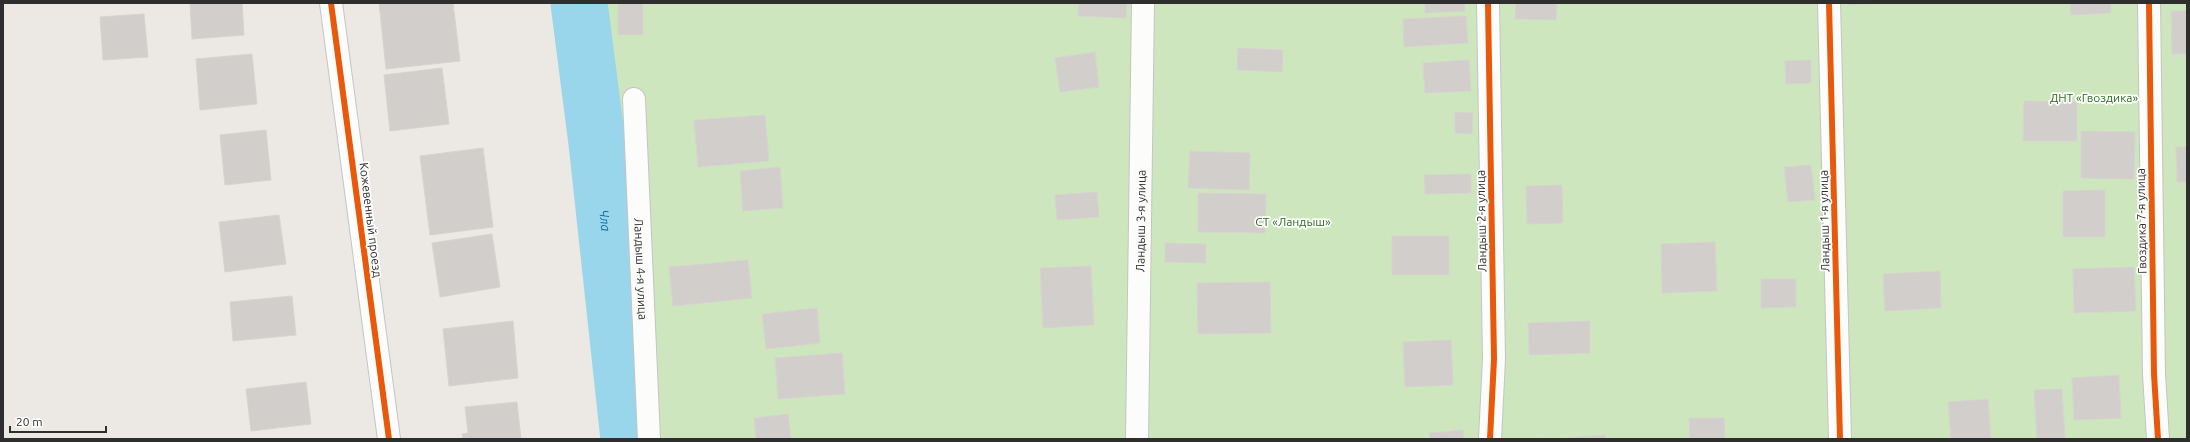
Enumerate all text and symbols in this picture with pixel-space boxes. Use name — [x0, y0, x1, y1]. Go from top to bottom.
park label: ДНТ «Гвоздика» — [2050, 91, 2138, 104]
street label: Кожевенный проезд — [357, 162, 385, 278]
street label: Гвоздика 7-я улица — [2134, 168, 2148, 274]
street label: Ландыш 3-я улица — [1133, 170, 1147, 272]
street label: Ландыш 2-я улица — [1474, 170, 1488, 272]
street label: Ландыш 1-я улица — [1817, 170, 1831, 272]
water label: Чла — [597, 209, 613, 232]
park label: СТ «Ландыш» — [1255, 215, 1331, 228]
street label: Ландыш 4-я улица — [633, 217, 650, 320]
scale bar — [10, 408, 106, 434]
text: 20 m — [16, 415, 43, 428]

